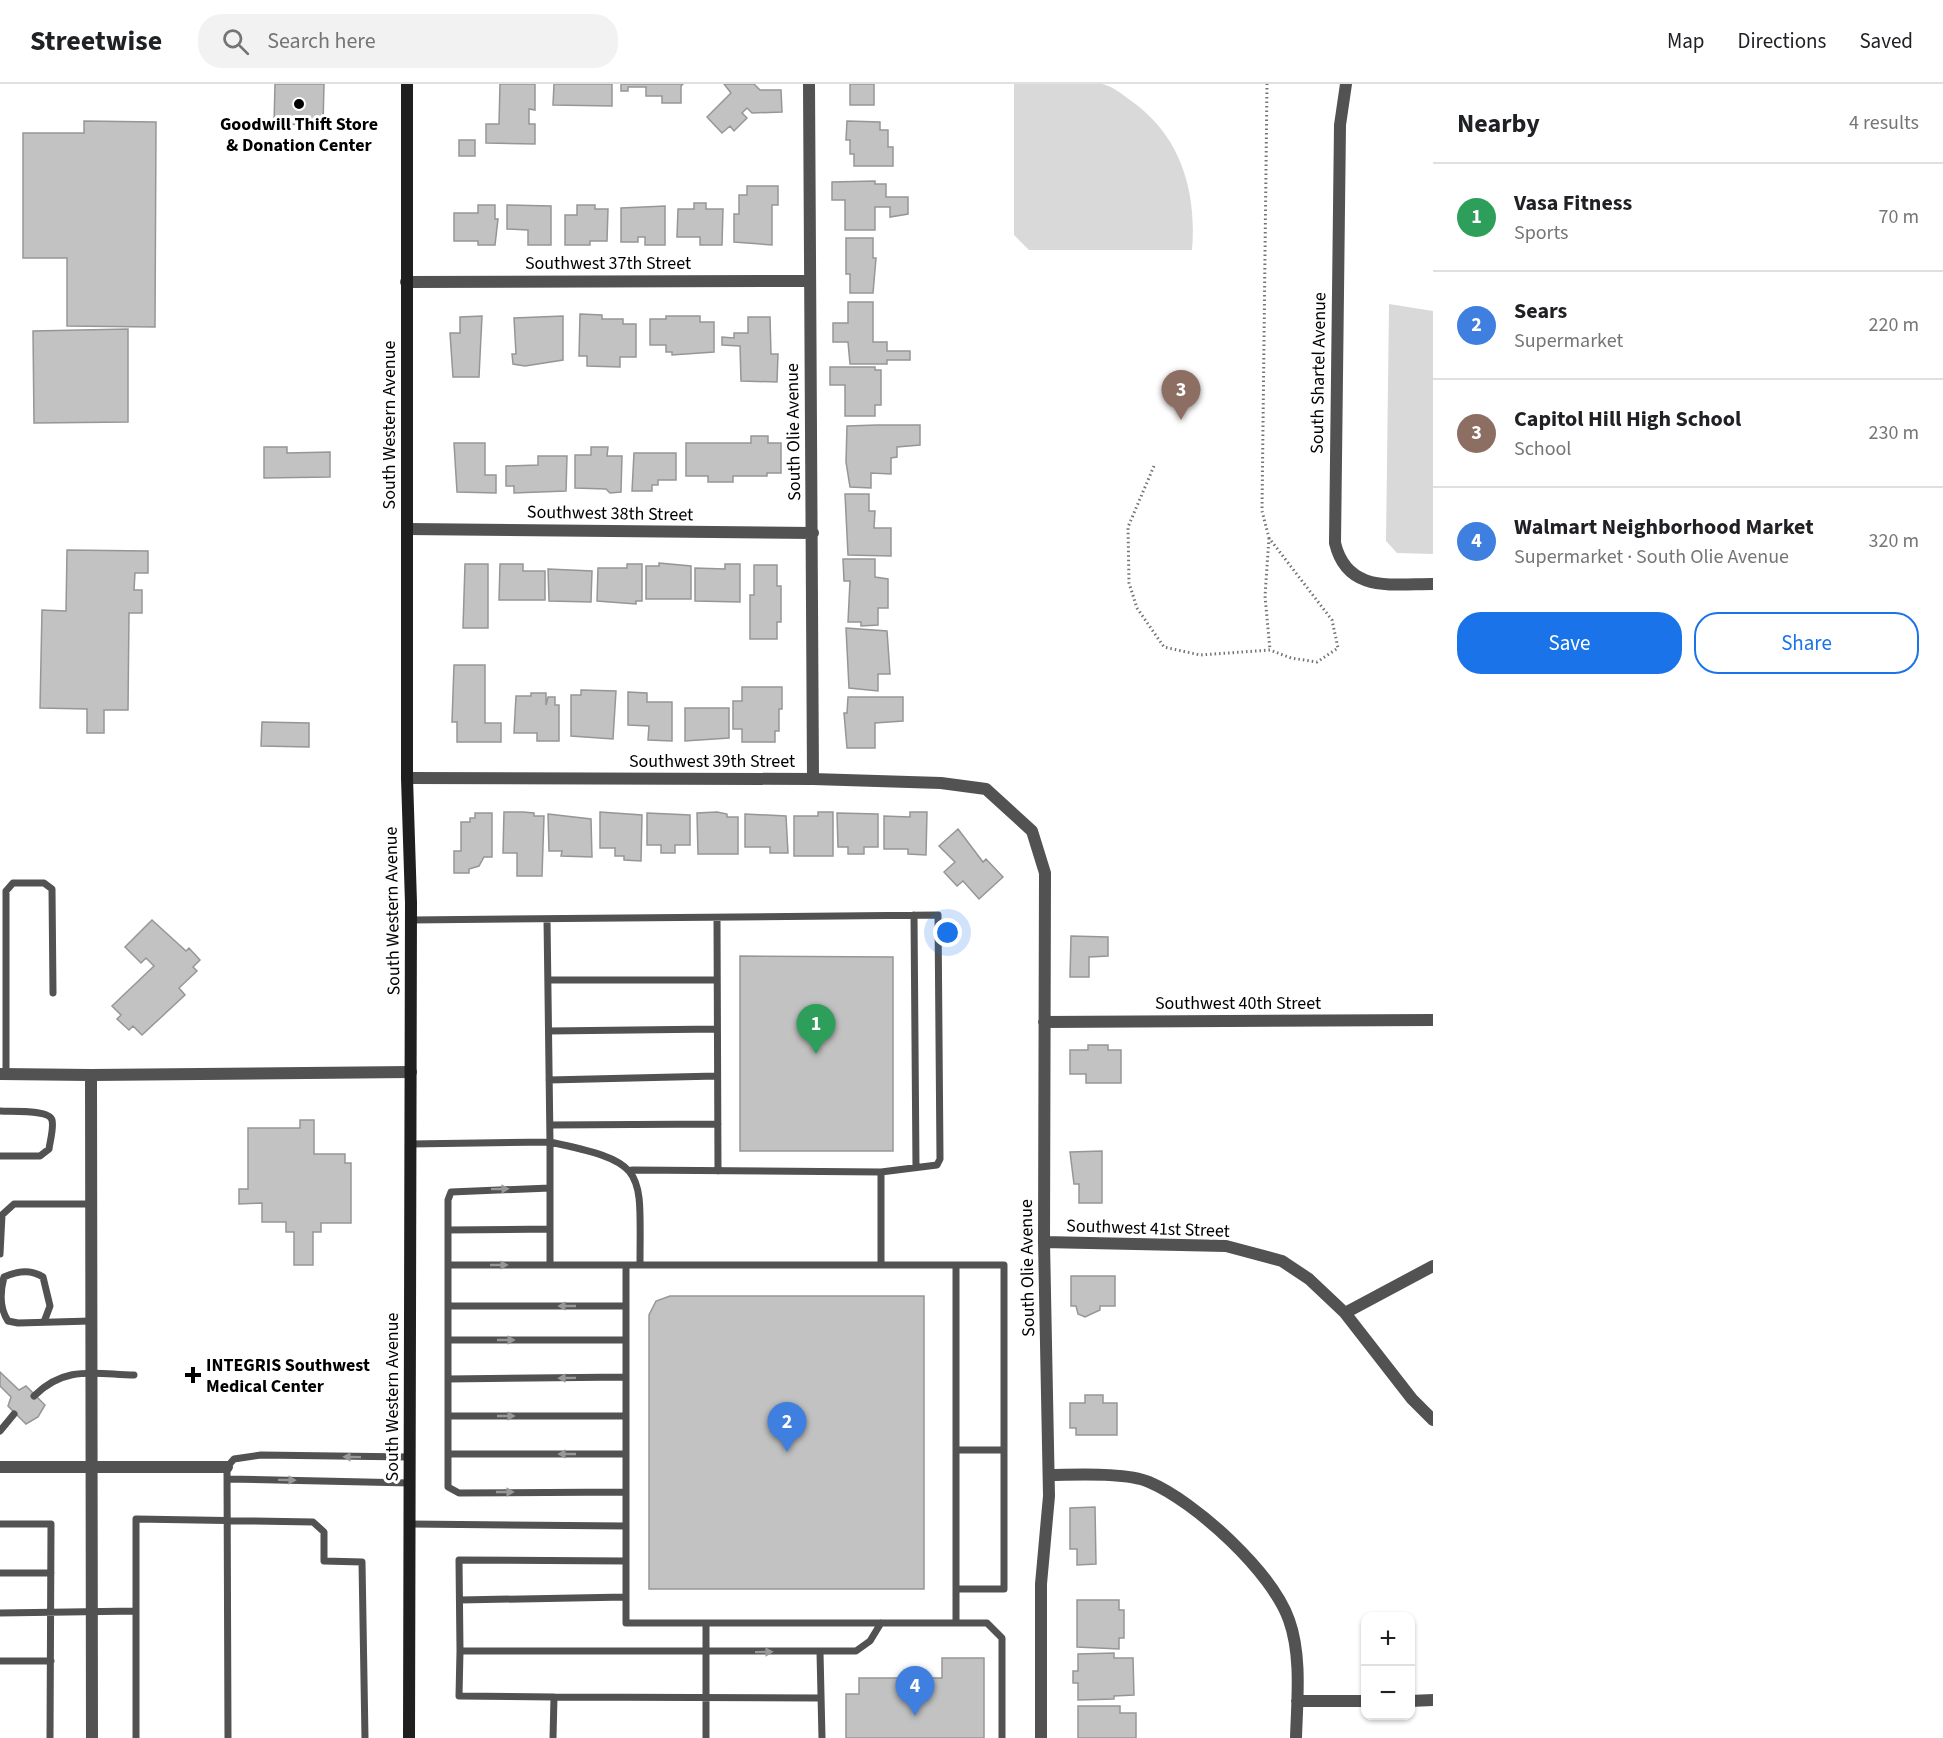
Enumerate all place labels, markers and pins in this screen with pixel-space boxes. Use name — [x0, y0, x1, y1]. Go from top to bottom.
marker: Goodwill Thift Store & Donation Center — [292, 97, 306, 111]
place label: Goodwill Thift Store & Donation Center — [220, 112, 378, 158]
pin: 3 — [1162, 370, 1200, 420]
pin: 1 — [796, 1004, 836, 1054]
place label: INTEGRIS Southwest Medical Center — [206, 1353, 370, 1399]
marker: INTEGRIS Southwest Medical Center — [184, 1366, 202, 1384]
pin: 2 — [768, 1402, 806, 1452]
pin: 4 — [896, 1666, 934, 1716]

